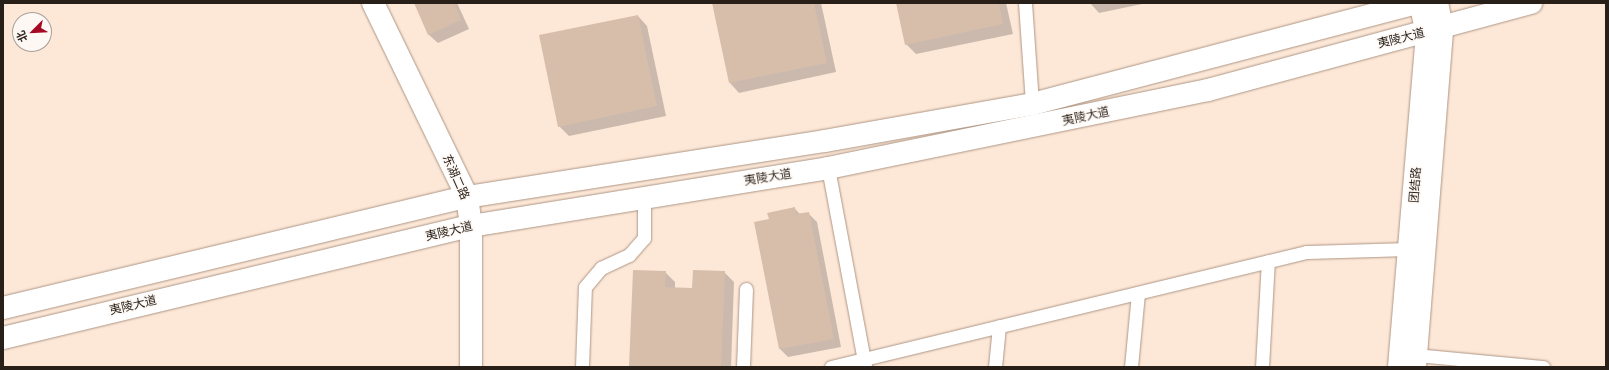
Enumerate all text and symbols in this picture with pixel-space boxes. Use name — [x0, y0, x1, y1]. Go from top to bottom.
north arrow — [12, 12, 52, 52]
street label: 夷陵大道 — [1376, 25, 1426, 51]
text: 北 — [13, 29, 30, 44]
street label: 夷陵大道 — [1061, 104, 1111, 128]
street label: 东湖二路 — [440, 152, 472, 202]
street label: 夷陵大道 — [743, 166, 793, 188]
street label: 团结路 — [1407, 167, 1423, 203]
street label: 夷陵大道 — [424, 219, 474, 243]
street label: 夷陵大道 — [108, 293, 158, 317]

